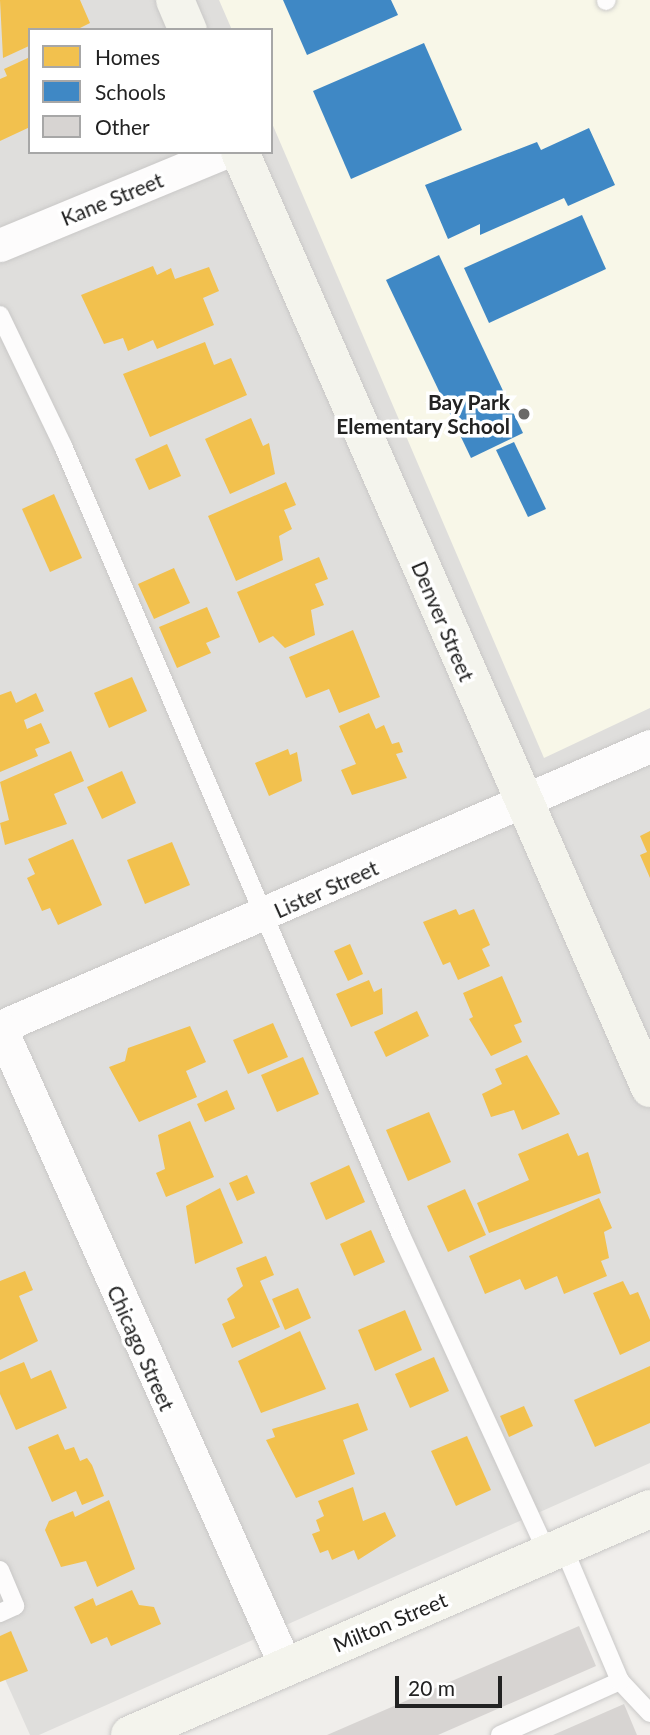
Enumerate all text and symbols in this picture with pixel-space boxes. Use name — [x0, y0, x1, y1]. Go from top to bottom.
legend — [28, 28, 273, 154]
text: Homes — [95, 44, 160, 69]
text: Schools — [95, 79, 166, 104]
text: Other — [95, 114, 150, 139]
street label: Kane Street — [57, 167, 167, 231]
place label: Bay Park Elementary School — [336, 389, 510, 439]
marker: Bay Park Elementary School — [516, 406, 532, 422]
street label: Denver Street — [406, 557, 480, 685]
street label: Lister Street — [270, 855, 382, 923]
street label: Chicago Street — [102, 1281, 180, 1415]
street label: Milton Street — [329, 1587, 451, 1657]
scale bar — [398, 1662, 505, 1706]
text: 20 m — [408, 1675, 455, 1700]

